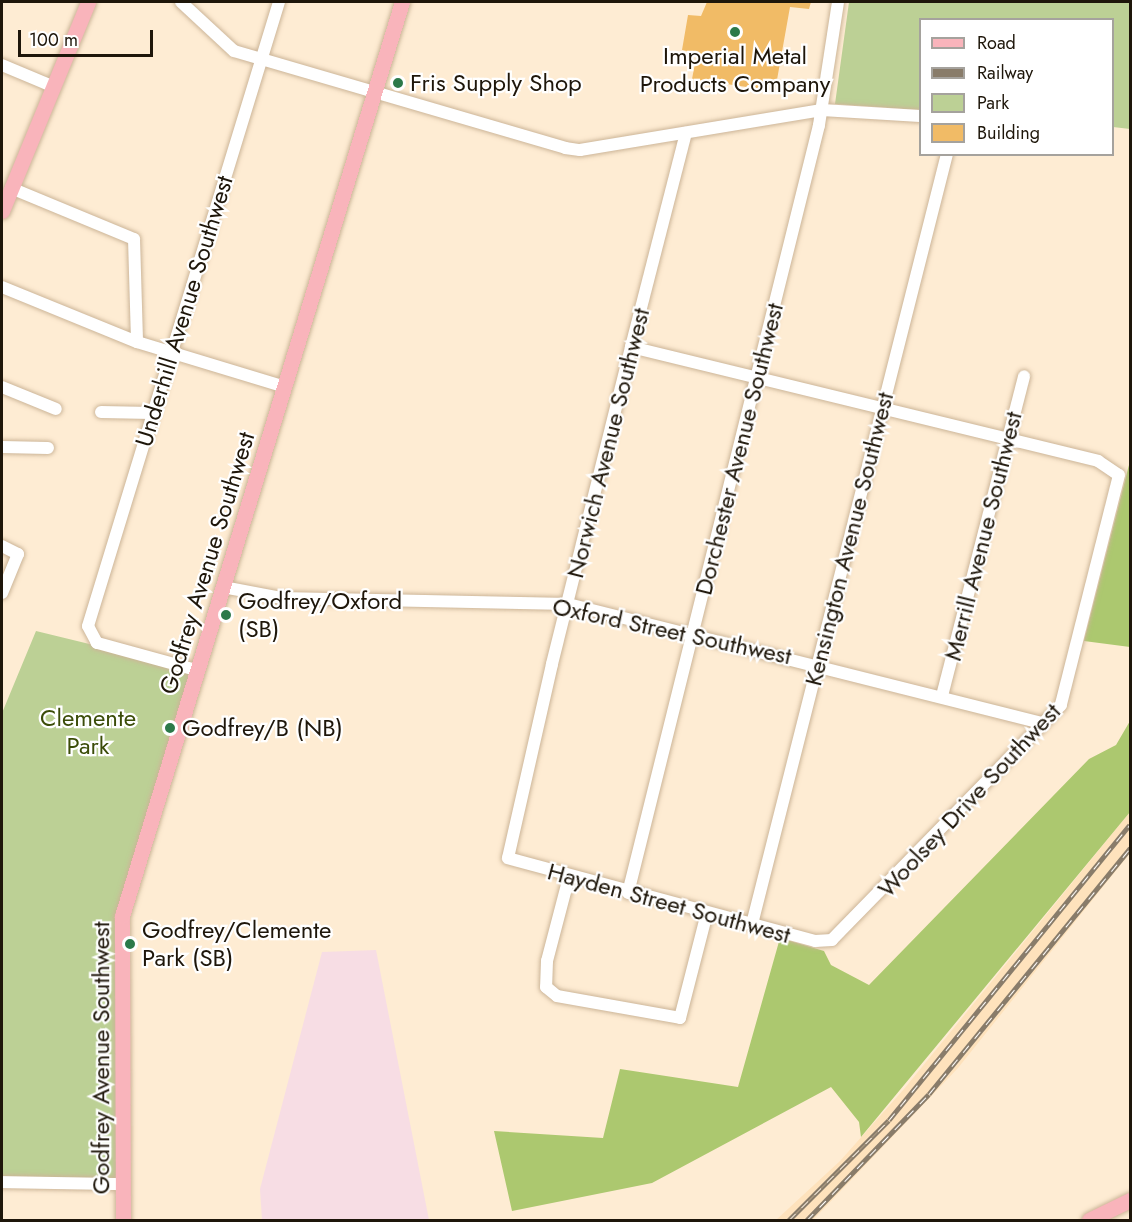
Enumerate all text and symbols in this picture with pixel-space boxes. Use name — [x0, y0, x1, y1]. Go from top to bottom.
scale bar — [21, 18, 156, 56]
legend — [919, 18, 1114, 156]
marker: Imperial Metal Products Company — [728, 25, 742, 39]
text: 100 m — [29, 27, 78, 53]
text: Road — [977, 30, 1016, 56]
place label: Imperial Metal Products Company — [640, 42, 830, 98]
text: Railway — [977, 60, 1033, 86]
place label: Fris Supply Shop — [410, 69, 582, 97]
marker: Fris Supply Shop — [391, 76, 405, 90]
text: Park — [977, 90, 1009, 116]
text: Building — [977, 120, 1040, 146]
street label: Underhill Avenue Southwest — [129, 172, 239, 450]
street label: Dorchester Avenue Southwest — [689, 300, 789, 598]
street label: Norwich Avenue Southwest — [560, 305, 656, 581]
street label: Kensington Avenue Southwest — [799, 389, 899, 689]
street label: Merrill Avenue Southwest — [938, 409, 1028, 663]
street label: Godfrey Avenue Southwest — [153, 428, 261, 698]
place label: Godfrey/Oxford (SB) — [238, 587, 402, 643]
street label: Oxford Street Southwest — [550, 592, 794, 670]
marker: Godfrey/Oxford (SB) — [219, 608, 233, 622]
street label: Woolsey Drive Southwest — [872, 697, 1066, 903]
park label: Clemente Park — [40, 704, 136, 760]
place label: Godfrey/B (NB) — [182, 714, 343, 742]
marker: Godfrey/B (NB) — [163, 721, 177, 735]
street label: Hayden Street Southwest — [544, 857, 794, 949]
place label: Godfrey/Clemente Park (SB) — [142, 916, 331, 972]
street label: Godfrey Avenue Southwest — [87, 922, 115, 1194]
marker: Godfrey/Clemente Park (SB) — [123, 937, 137, 951]

